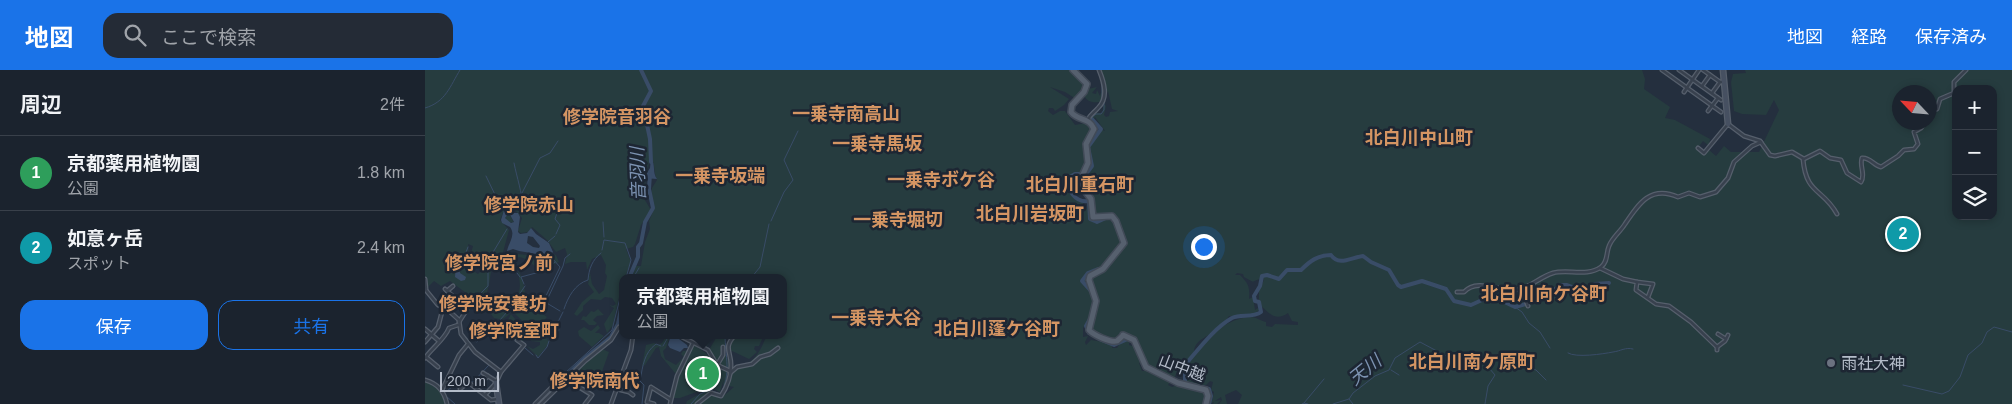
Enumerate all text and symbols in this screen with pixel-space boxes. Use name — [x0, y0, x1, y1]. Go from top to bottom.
search box — [103, 13, 453, 58]
icon: search — [121, 21, 149, 49]
text: 地図 — [25, 24, 73, 51]
text: ここで検索 — [161, 27, 256, 48]
text: 地図 — [1787, 27, 1823, 47]
text: 経路 — [1851, 27, 1887, 47]
text: 保存済み — [1915, 27, 1987, 47]
north arrow — [1892, 85, 1937, 130]
map controls — [1952, 85, 1997, 220]
button: + — [1952, 85, 1997, 130]
text: 周辺 — [20, 93, 62, 116]
text: 2件 — [380, 96, 405, 113]
district label: 一乗寺南高山 — [792, 104, 900, 124]
district label: 修学院音羽谷 — [562, 107, 671, 127]
district label: 北白川中山町 — [1365, 128, 1473, 148]
button: − — [1952, 130, 1997, 175]
district label: 一乗寺馬坂 — [832, 134, 923, 154]
water label: 音羽川 — [627, 145, 649, 201]
text: 京都薬用植物園 — [67, 153, 200, 174]
text: 1 — [32, 164, 40, 181]
text: 1.8 km — [357, 164, 405, 181]
district label: 一乗寺坂端 — [675, 166, 765, 186]
district label: 一乗寺ボケ谷 — [887, 170, 995, 190]
district label: 北白川重石町 — [1026, 175, 1134, 195]
button: layers — [1952, 175, 1997, 220]
text: 公園 — [67, 180, 99, 197]
district label: 修学院赤山 — [483, 195, 574, 215]
district label: 北白川岩坂町 — [976, 204, 1084, 224]
district label: 一乗寺堀切 — [853, 210, 943, 230]
pin: 2 — [1887, 215, 1919, 253]
text: 如意ヶ岳 — [67, 228, 143, 249]
your location — [1191, 234, 1217, 260]
text: 2 — [32, 239, 40, 256]
text: 2.4 km — [357, 239, 405, 256]
district label: 修学院宮ノ前 — [444, 253, 553, 273]
text: スポット — [67, 255, 131, 272]
popup — [619, 274, 787, 339]
district label: 北白川向ケ谷町 — [1481, 284, 1607, 304]
text: 京都薬用植物園 — [636, 286, 770, 307]
district label: 修学院安養坊 — [438, 294, 547, 314]
button: 保存 — [20, 300, 208, 350]
button: 共有 — [218, 300, 405, 350]
district label: 一乗寺大谷 — [831, 308, 921, 328]
text: 公園 — [636, 313, 669, 330]
district label: 北白川蓬ケ谷町 — [934, 319, 1060, 339]
district label: 修学院室町 — [468, 321, 559, 341]
water label: 天川 — [1345, 350, 1387, 389]
street label: 山中越 — [1157, 351, 1207, 385]
district label: 北白川南ケ原町 — [1409, 352, 1535, 372]
pin: 1 — [687, 355, 719, 393]
place label: 雨社大神 — [1841, 355, 1905, 372]
marker: 雨社大神 — [1825, 357, 1837, 369]
scale bar — [440, 369, 499, 392]
district label: 修学院南代 — [549, 371, 640, 391]
text: 200 m — [447, 373, 486, 389]

